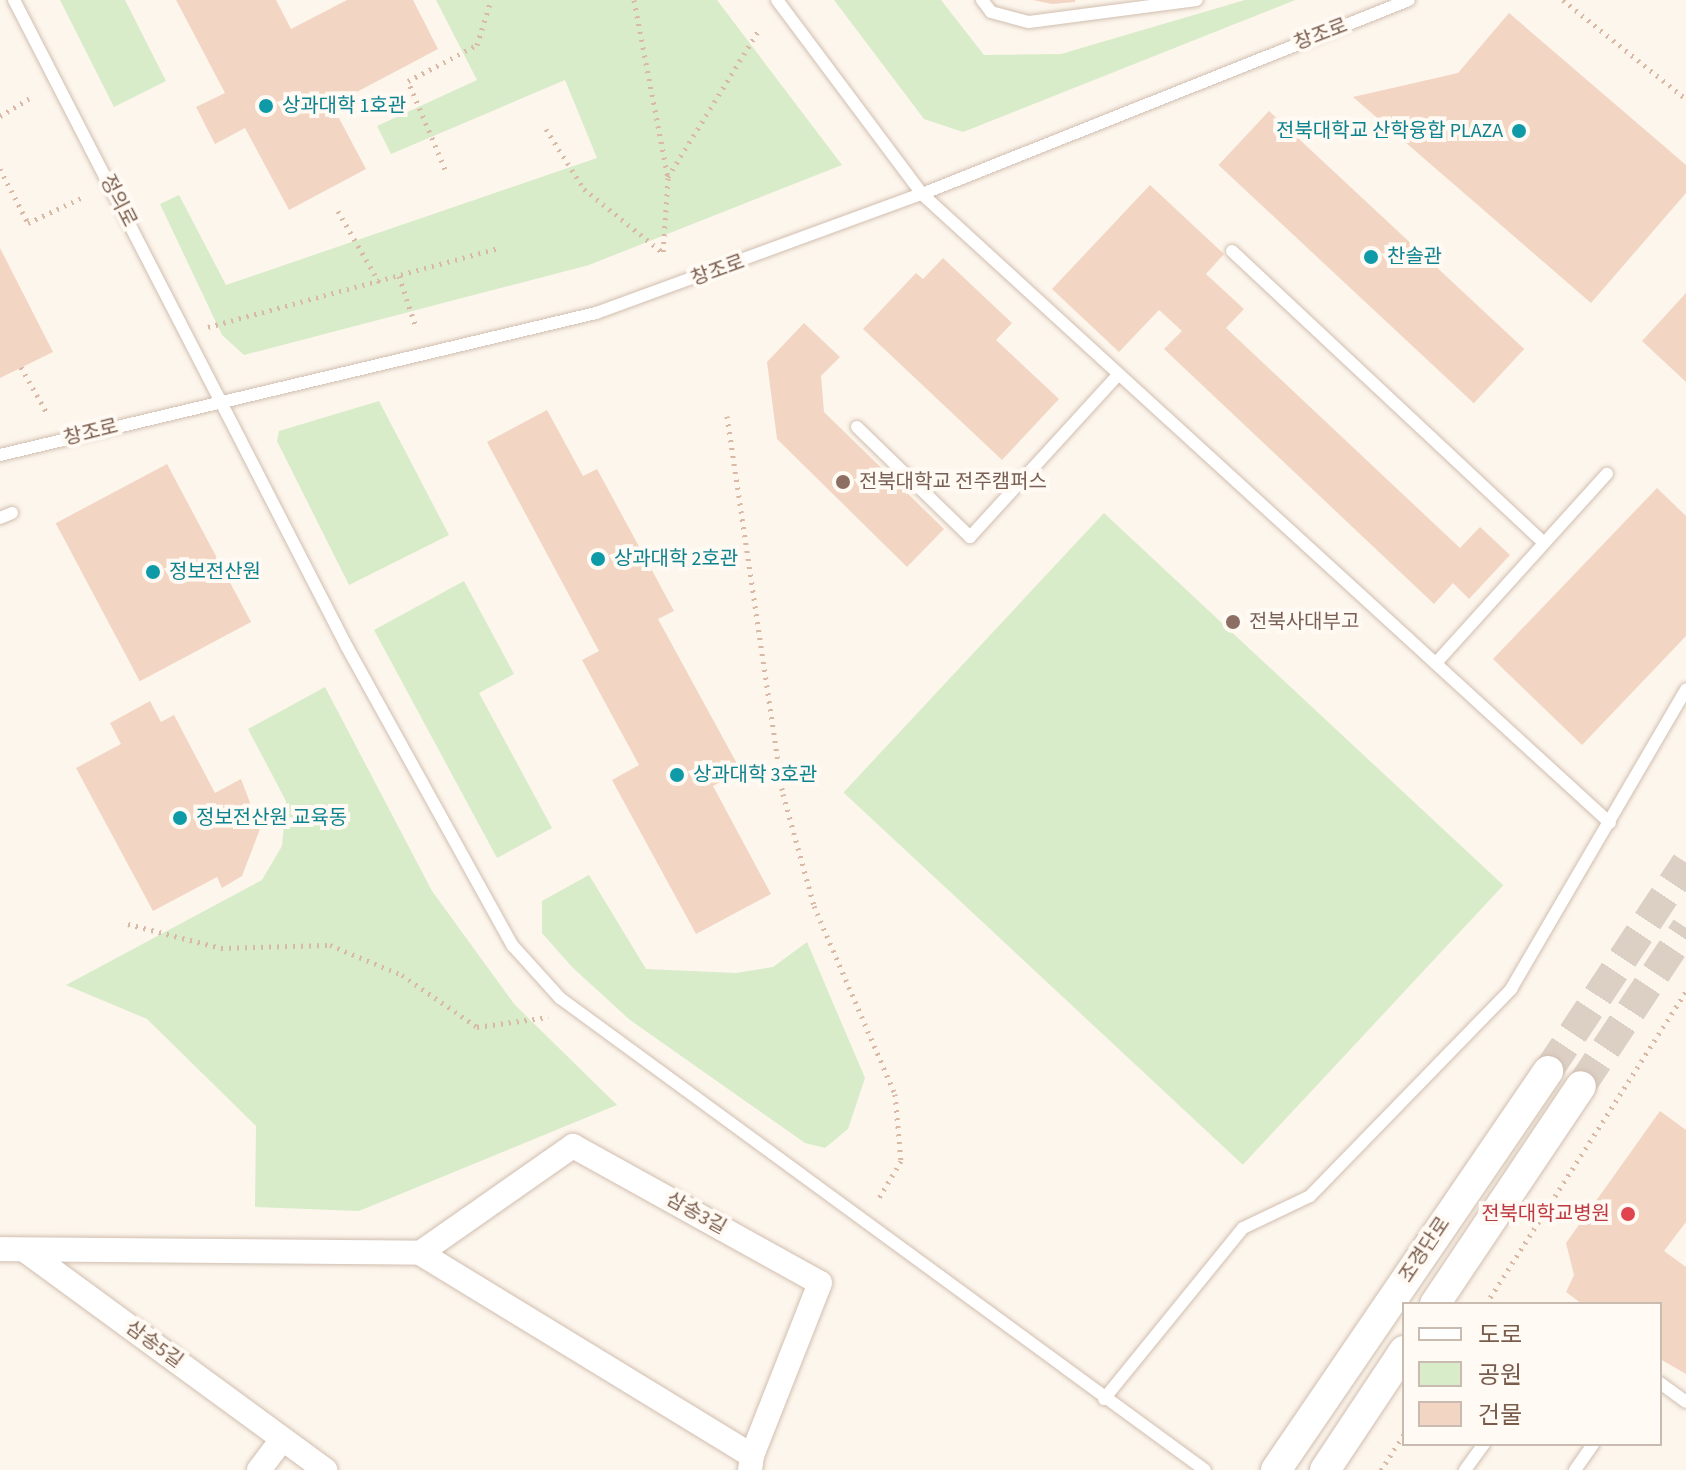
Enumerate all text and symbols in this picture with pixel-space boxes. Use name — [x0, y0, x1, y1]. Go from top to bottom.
street label: 창조로 — [1291, 14, 1351, 56]
place label: 상과대학 1호관 — [282, 94, 406, 118]
marker: 상과대학 1호관 — [257, 97, 275, 115]
place label: 전북대학교 산학융합 PLAZA — [1276, 119, 1503, 143]
marker: 전북대학교 산학융합 PLAZA — [1510, 122, 1528, 140]
street label: 정의로 — [95, 171, 141, 231]
place label: 찬솔관 — [1387, 245, 1442, 269]
marker: 찬솔관 — [1362, 248, 1380, 266]
street label: 창조로 — [688, 250, 748, 292]
street label: 창조로 — [61, 415, 121, 451]
place label: 전북대학교 전주캠퍼스 — [859, 470, 1047, 494]
marker: 전북대학교 전주캠퍼스 — [834, 473, 852, 491]
place label: 상과대학 2호관 — [614, 547, 738, 571]
marker: 상과대학 2호관 — [589, 550, 607, 568]
place label: 정보전산원 — [169, 560, 261, 584]
marker: 정보전산원 — [144, 563, 162, 581]
place label: 전북사대부고 — [1249, 610, 1359, 634]
marker: 전북사대부고 — [1224, 613, 1242, 631]
place label: 상과대학 3호관 — [693, 763, 817, 787]
marker: 상과대학 3호관 — [668, 766, 686, 784]
place label: 정보전산원 교육동 — [196, 806, 347, 830]
marker: 정보전산원 교육동 — [171, 809, 189, 827]
street label: 삼송3길 — [662, 1188, 730, 1240]
place label: 전북대학교병원 — [1481, 1202, 1610, 1226]
marker: 전북대학교병원 — [1617, 1203, 1639, 1225]
street label: 조경단로 — [1394, 1213, 1456, 1287]
legend — [1402, 1302, 1662, 1446]
street label: 삼송5길 — [121, 1316, 187, 1374]
text: 도로 — [1478, 1318, 1522, 1353]
text: 공원 — [1478, 1358, 1522, 1393]
text: 건물 — [1478, 1398, 1522, 1433]

